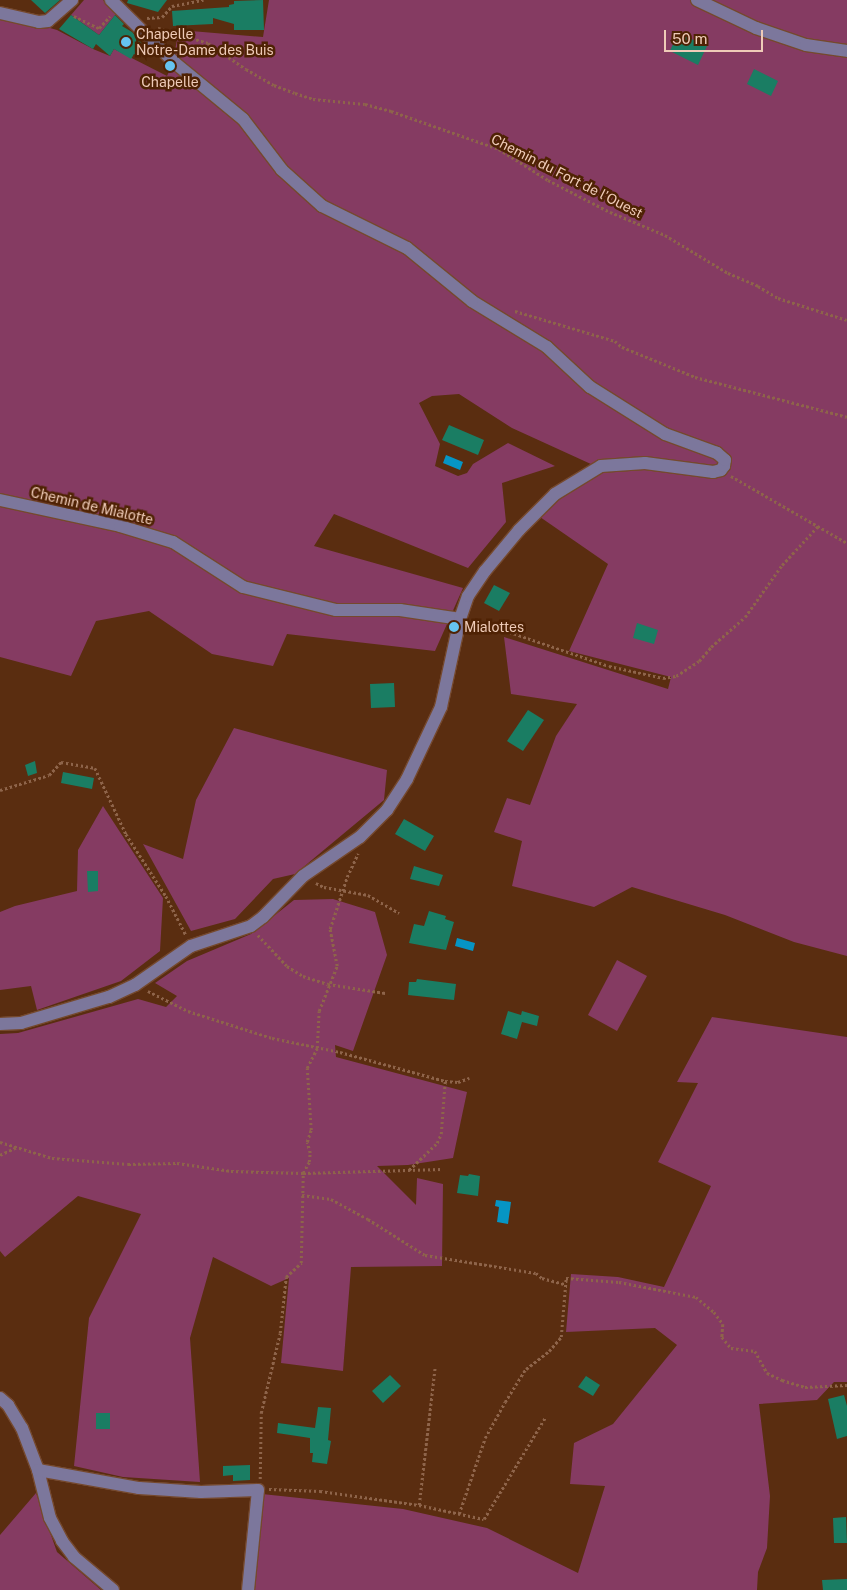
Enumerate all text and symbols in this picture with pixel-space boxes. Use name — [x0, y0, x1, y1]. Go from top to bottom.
scale bar — [667, 20, 766, 52]
place label: Chapelle Notre-Dame des Buis — [136, 26, 274, 58]
text: 50 m — [672, 30, 707, 47]
marker: Chapelle Notre-Dame des Buis — [120, 36, 132, 48]
marker: Chapelle — [164, 60, 176, 72]
place label: Chapelle — [141, 74, 199, 90]
street label: Chemin du Fort de l'Ouest — [488, 130, 646, 222]
street label: Chemin de Mialotte — [29, 484, 155, 528]
place label: Mialottes — [464, 619, 524, 635]
marker: Mialottes — [448, 621, 460, 633]

